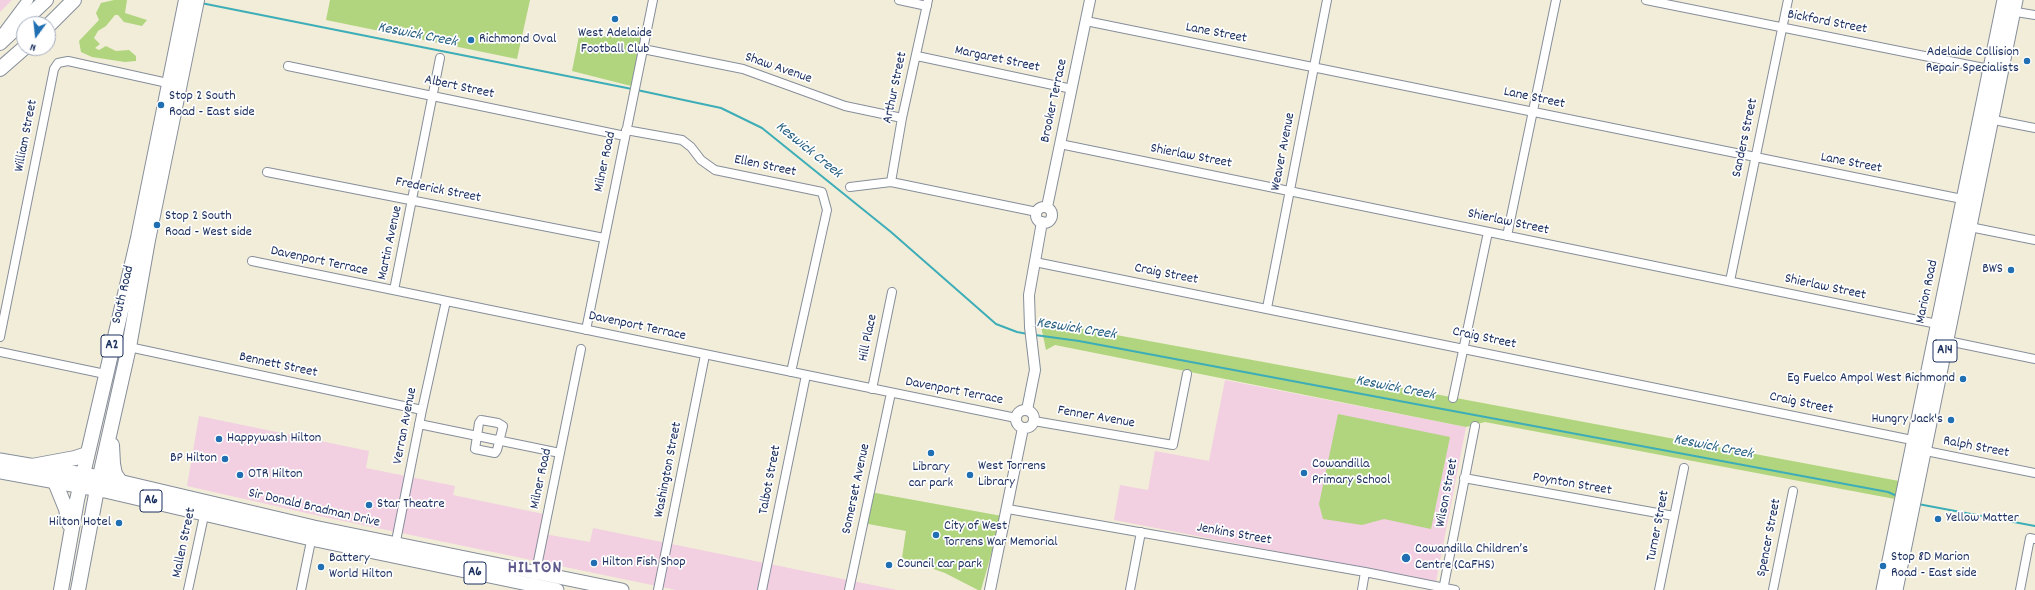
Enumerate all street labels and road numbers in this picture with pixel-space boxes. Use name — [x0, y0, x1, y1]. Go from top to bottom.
street label: Bickford Street — [1786, 7, 1868, 39]
street label: Lane Street — [1184, 20, 1248, 48]
street label: Margaret Street — [953, 43, 1041, 77]
street label: Shaw Avenue — [742, 50, 814, 88]
street label: Arthur Street — [880, 51, 912, 125]
street label: Brooker Terrace — [1038, 58, 1072, 144]
street label: Albert Street — [423, 72, 495, 104]
street label: Lane Street — [1502, 84, 1566, 114]
street label: Sanders Street — [1729, 97, 1763, 179]
street label: William Street — [12, 98, 42, 174]
street label: Weaver Avenue — [1268, 111, 1300, 193]
street label: Milner Road — [591, 130, 621, 194]
street label: Shierlaw Street — [1149, 141, 1233, 173]
street label: Lane Street — [1819, 150, 1883, 178]
street label: Ellen Street — [733, 152, 797, 182]
street label: Frederick Street — [394, 174, 482, 208]
street label: Martin Avenue — [375, 204, 407, 282]
street label: Shierlaw Street — [1466, 206, 1550, 240]
street label: Davenport Terrace — [269, 243, 369, 281]
street label: Marion Road — [1913, 259, 1943, 325]
street label: Craig Street — [1133, 261, 1199, 289]
street label: South Road — [109, 264, 139, 326]
street label: Shierlaw Street — [1783, 271, 1867, 305]
street label: Davenport Terrace — [587, 308, 687, 346]
street label: Hill Place — [856, 313, 882, 363]
street label: Craig Street — [1451, 324, 1517, 354]
road number: A2 — [101, 335, 123, 357]
road number: A14 — [1933, 340, 1957, 362]
street label: Bennett Street — [237, 350, 319, 382]
street label: Davenport Terrace — [904, 374, 1004, 410]
street label: Verran Avenue — [390, 386, 422, 466]
street label: Craig Street — [1768, 389, 1834, 419]
street label: Fenner Avenue — [1056, 403, 1136, 433]
street label: Washington Street — [651, 421, 687, 519]
street label: Ralph Street — [1942, 433, 2010, 463]
street label: Somerset Avenue — [839, 442, 875, 536]
street label: Talbot Street — [756, 444, 786, 516]
street label: Milner Road — [527, 447, 557, 511]
street label: Wilson Street — [1433, 457, 1463, 529]
street label: Poynton Street — [1531, 470, 1613, 500]
street label: Sir Donald Bradman Drive — [247, 486, 381, 532]
street label: Turner Street — [1644, 489, 1674, 563]
road number: A6 — [140, 490, 162, 512]
street label: Spencer Street — [1754, 497, 1786, 579]
street label: Mallen Street — [169, 506, 201, 580]
street label: Jenkins Street — [1195, 520, 1273, 550]
road number: A6 — [464, 562, 486, 584]

